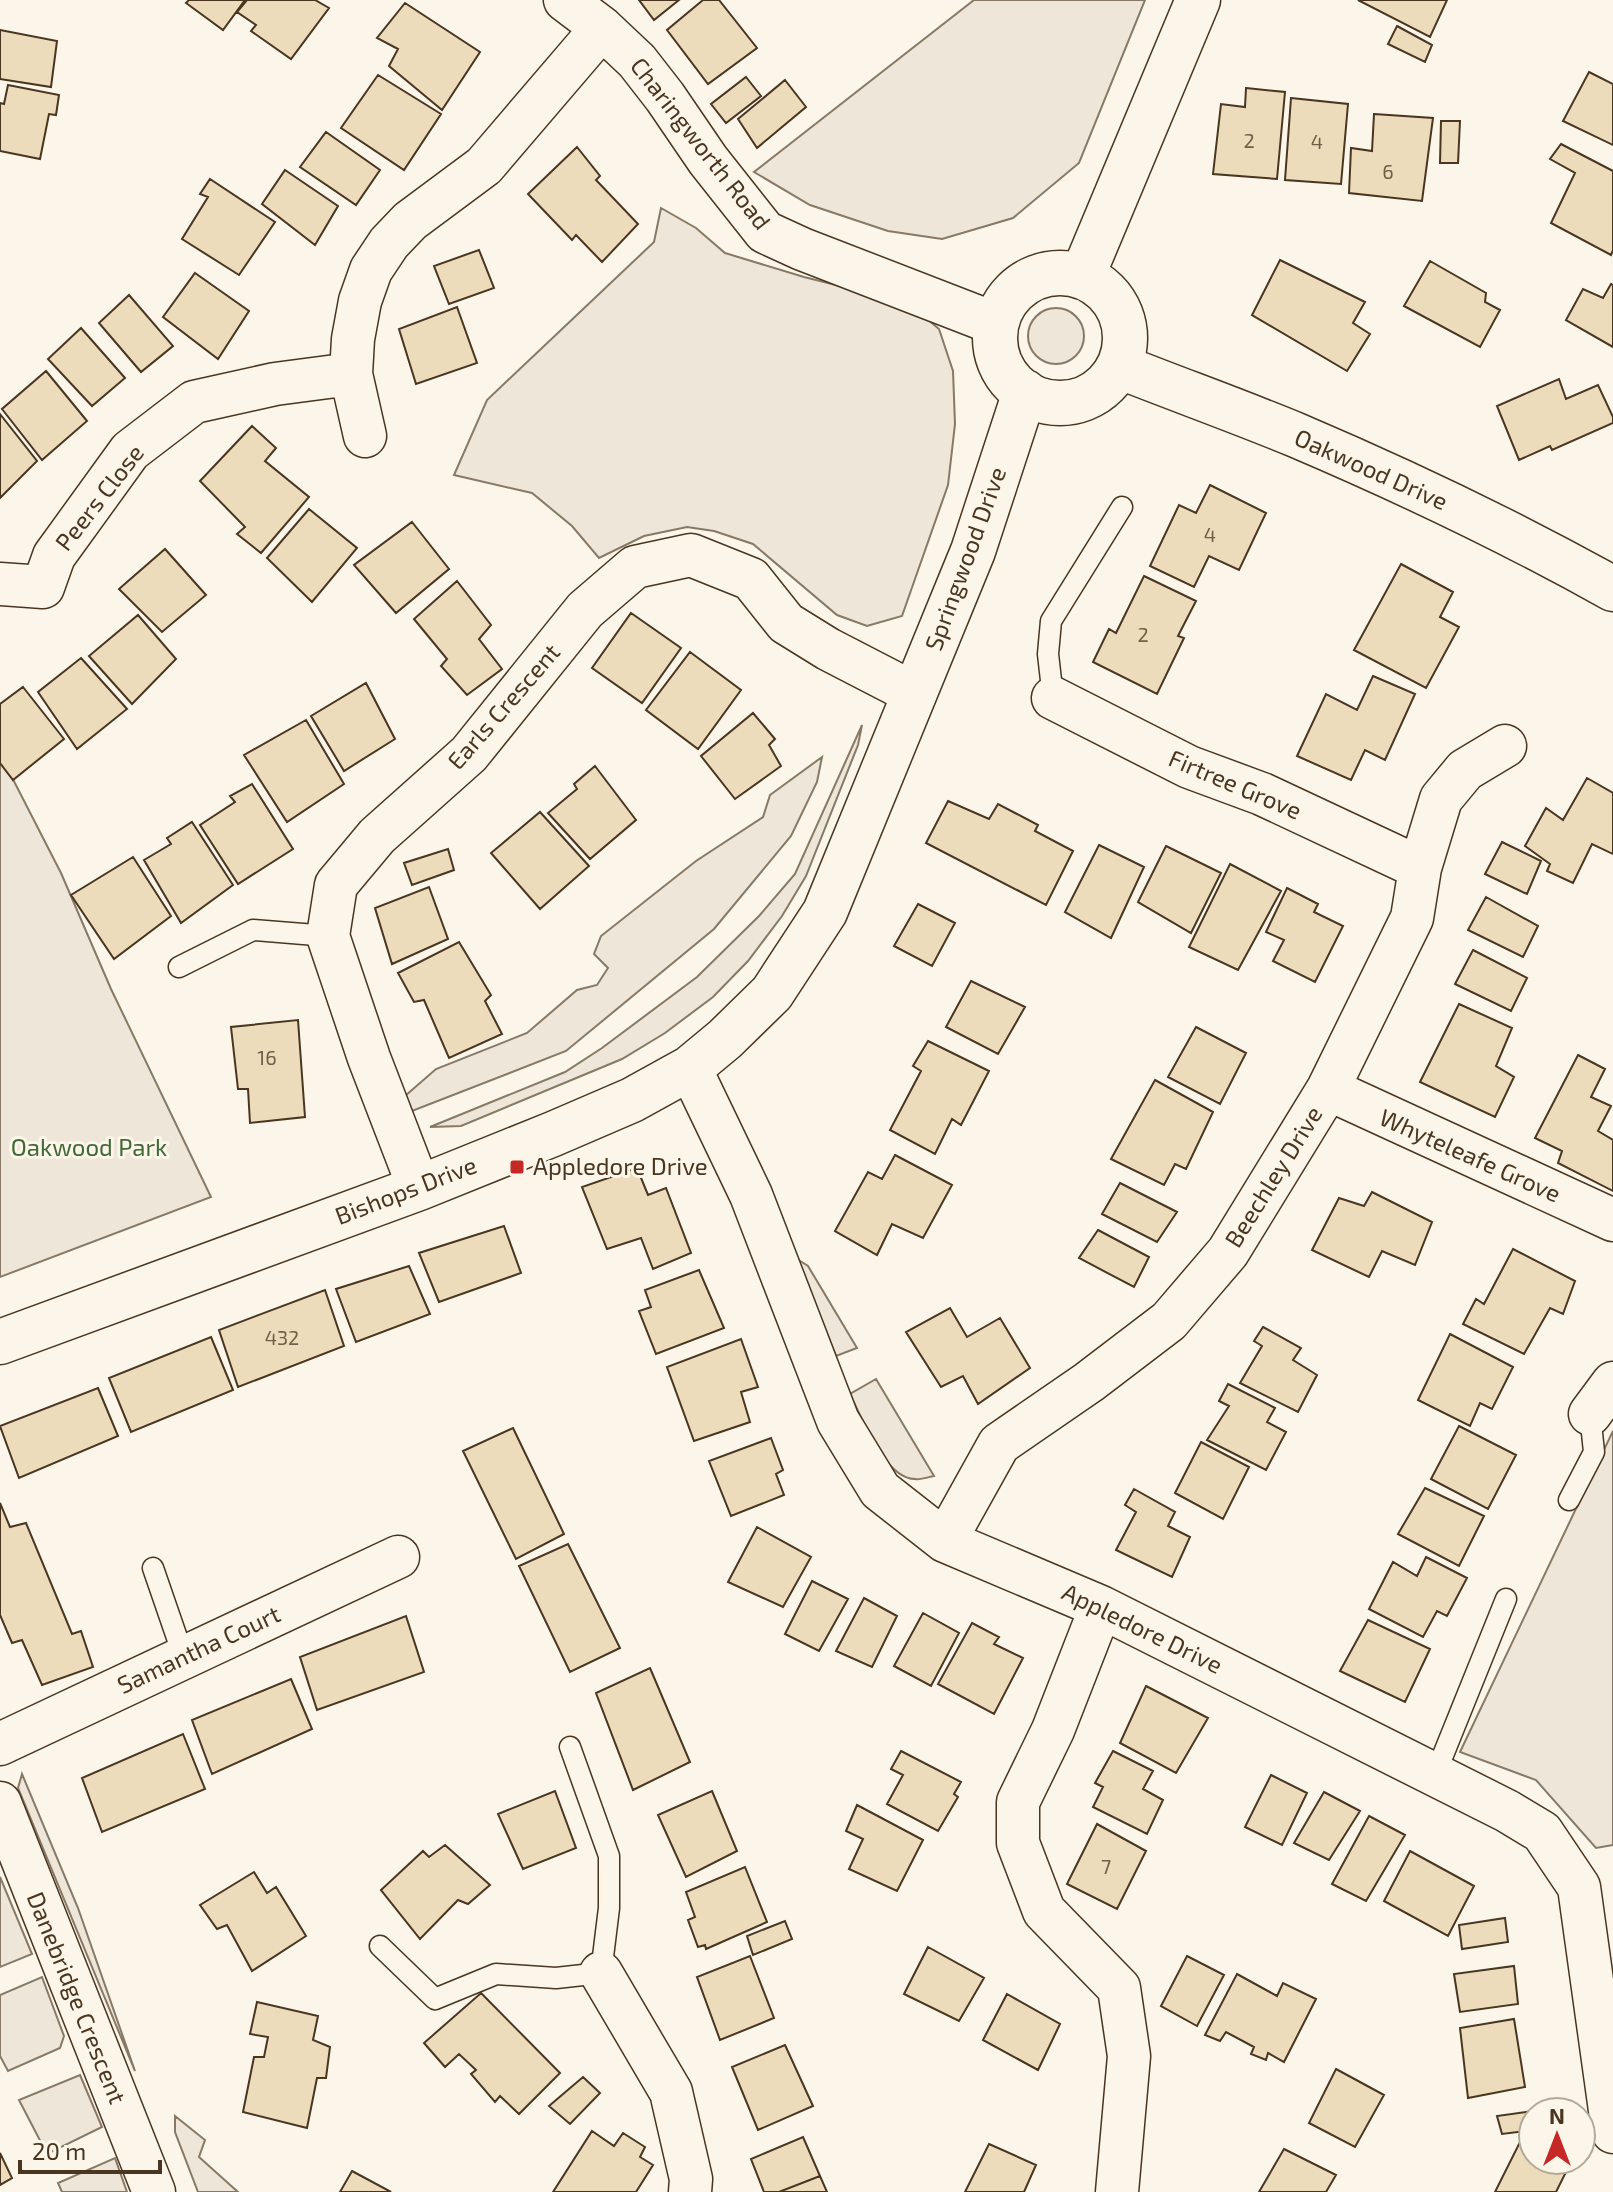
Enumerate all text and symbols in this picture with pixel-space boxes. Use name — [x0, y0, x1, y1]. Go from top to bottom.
street label: Charingworth Road — [625, 51, 777, 235]
house number: 2 — [1243, 128, 1255, 152]
house number: 4 — [1311, 129, 1323, 153]
house number: 6 — [1382, 159, 1394, 183]
street label: Oakwood Drive — [1291, 422, 1453, 515]
street label: Peers Close — [48, 438, 149, 556]
street label: Springwood Drive — [918, 463, 1011, 654]
house number: 4 — [1204, 522, 1216, 546]
house number: 2 — [1137, 622, 1149, 646]
street label: Earls Crescent — [441, 637, 565, 775]
street label: Firtree Grove — [1165, 743, 1306, 825]
house number: 16 — [257, 1045, 277, 1069]
street label: Beechley Drive — [1218, 1100, 1328, 1252]
street label: Whyteleafe Grove — [1376, 1102, 1566, 1208]
park label: Oakwood Park — [11, 1132, 167, 1161]
street label: Bishops Drive — [331, 1149, 480, 1230]
place label: Appledore Drive — [533, 1151, 708, 1180]
marker: Appledore Drive — [508, 1158, 526, 1176]
house number: 432 — [265, 1325, 299, 1349]
street label: Appledore Drive — [1058, 1576, 1228, 1679]
street label: Samantha Court — [112, 1598, 284, 1699]
house number: 7 — [1101, 1854, 1111, 1878]
street label: Danebridge Crescent — [22, 1887, 133, 2108]
north arrow — [1517, 2096, 1597, 2176]
text: N — [1549, 2102, 1565, 2128]
scale bar — [20, 2124, 160, 2174]
text: 20 m — [32, 2136, 86, 2165]

